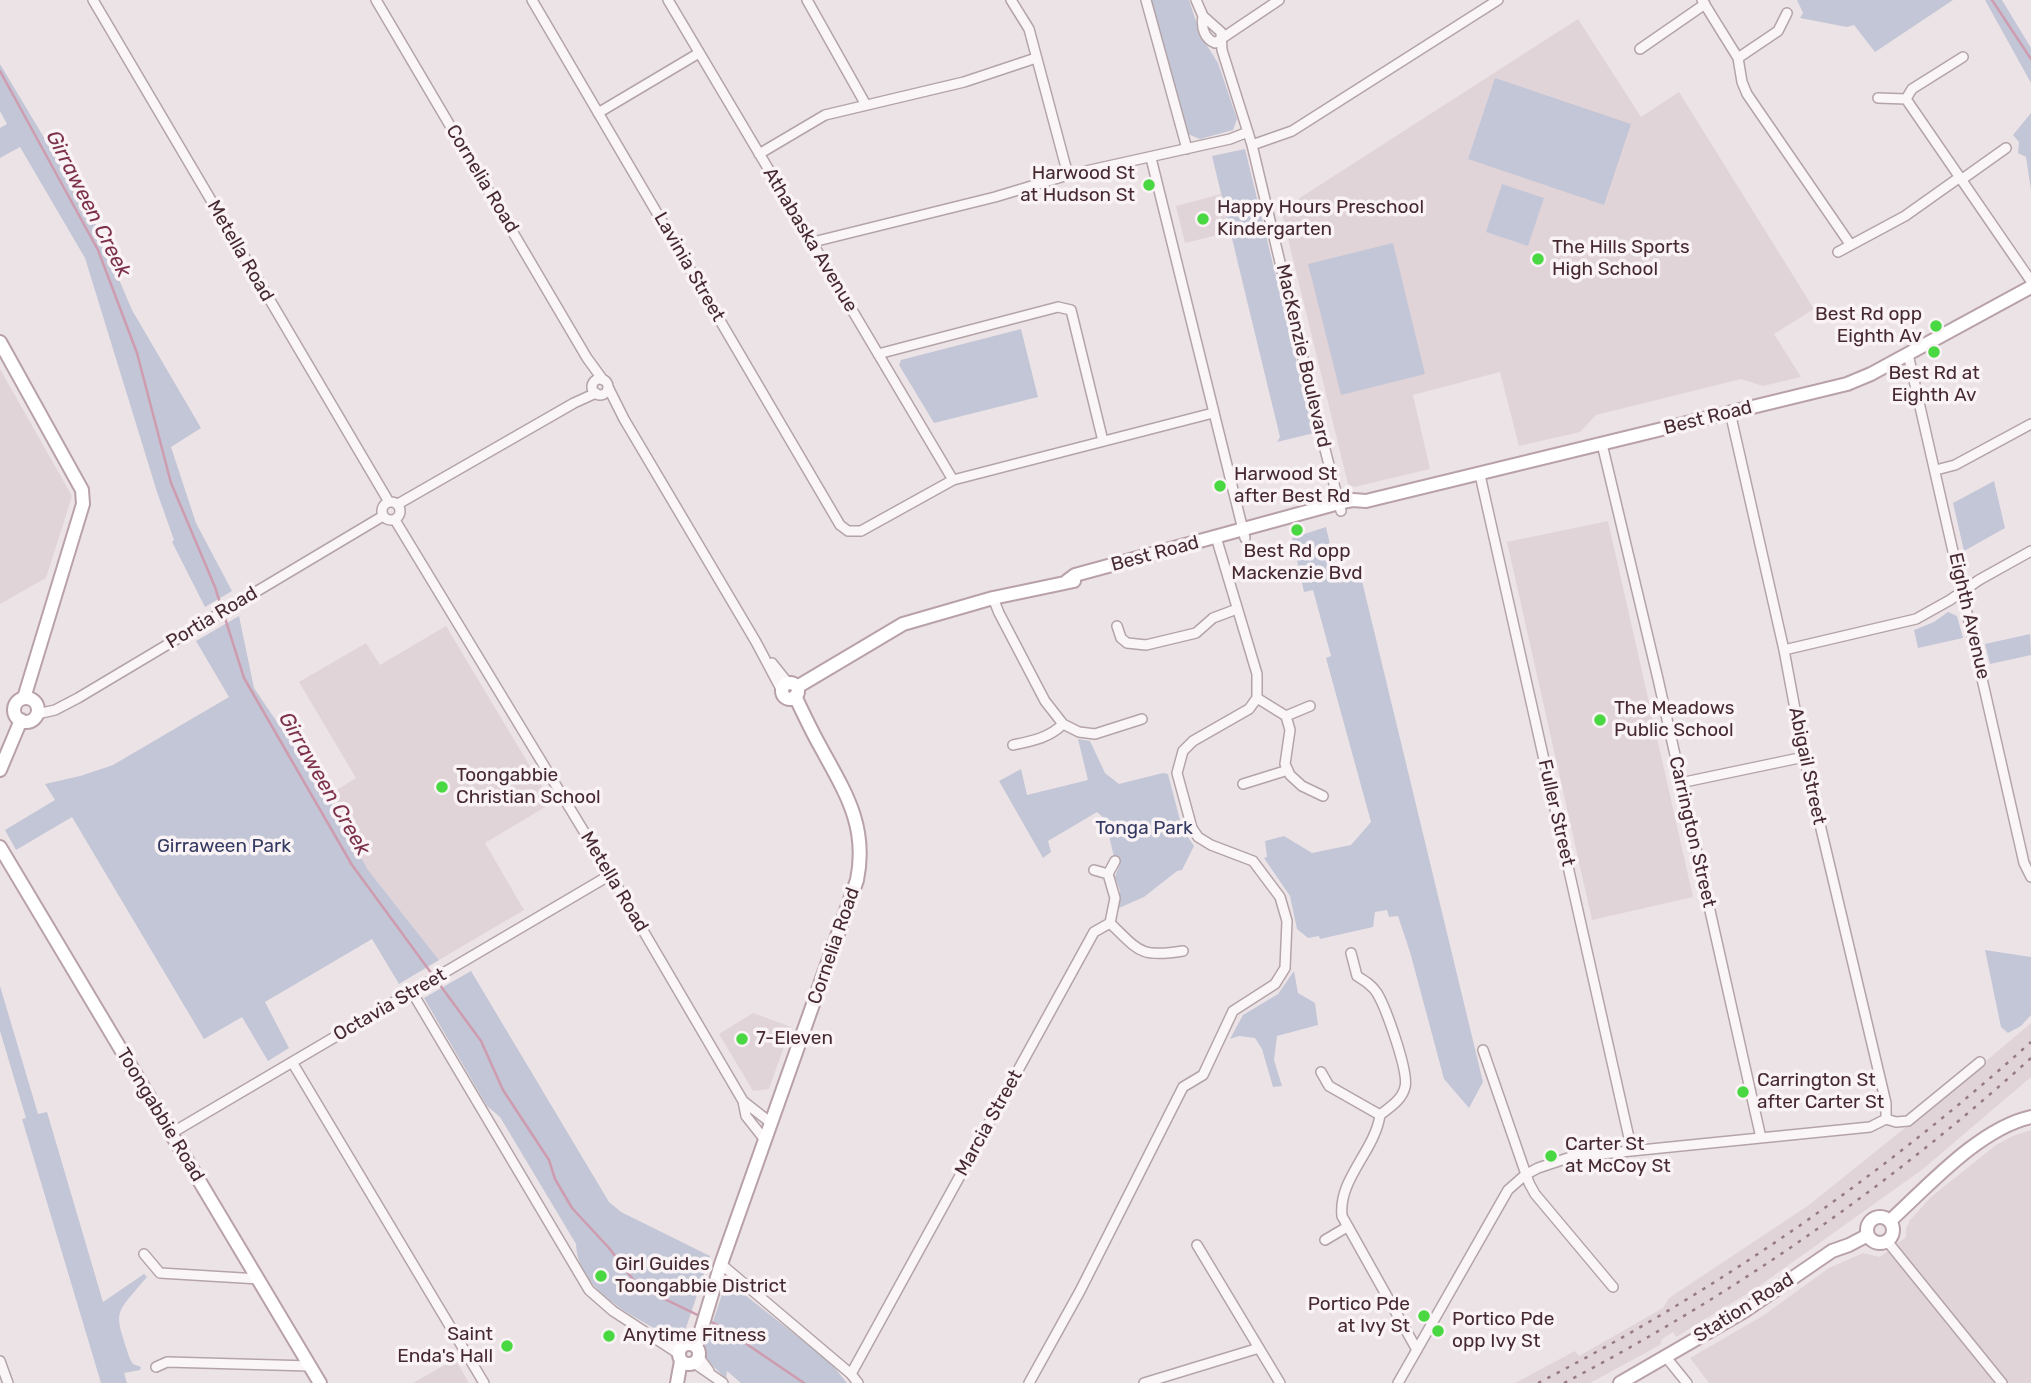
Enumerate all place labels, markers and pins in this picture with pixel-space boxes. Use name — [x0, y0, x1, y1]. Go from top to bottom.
place label: Harwood St at Hudson St — [1020, 163, 1135, 207]
marker: Harwood St at Hudson St — [1141, 177, 1157, 193]
place label: Happy Hours Preschool Kindergarten — [1217, 197, 1424, 241]
marker: Happy Hours Preschool Kindergarten — [1195, 211, 1211, 227]
place label: The Hills Sports High School — [1552, 237, 1690, 281]
marker: The Hills Sports High School — [1530, 251, 1546, 267]
place label: Best Rd opp Eighth Av — [1815, 304, 1922, 348]
marker: Best Rd opp Eighth Av — [1928, 318, 1944, 334]
marker: Best Rd at Eighth Av — [1926, 344, 1942, 360]
place label: Best Rd at Eighth Av — [1888, 363, 1980, 407]
place label: Harwood St after Best Rd — [1234, 464, 1350, 508]
marker: Harwood St after Best Rd — [1212, 478, 1228, 494]
marker: Best Rd opp Mackenzie Bvd — [1289, 522, 1305, 538]
place label: Best Rd opp Mackenzie Bvd — [1231, 541, 1363, 585]
place label: The Meadows Public School — [1614, 698, 1734, 742]
marker: The Meadows Public School — [1592, 712, 1608, 728]
place label: Toongabbie Christian School — [456, 765, 601, 809]
marker: Toongabbie Christian School — [434, 779, 450, 795]
place label: 7-Eleven — [756, 1028, 833, 1050]
marker: 7-Eleven — [734, 1031, 750, 1047]
place label: Carrington St after Carter St — [1757, 1070, 1884, 1114]
marker: Carrington St after Carter St — [1735, 1084, 1751, 1100]
place label: Carter St at McCoy St — [1565, 1134, 1671, 1178]
marker: Carter St at McCoy St — [1543, 1148, 1559, 1164]
place label: Girl Guides Toongabbie District — [615, 1254, 786, 1298]
marker: Girl Guides Toongabbie District — [593, 1268, 609, 1284]
place label: Portico Pde at Ivy St — [1308, 1294, 1410, 1338]
marker: Portico Pde at Ivy St — [1416, 1308, 1432, 1324]
place label: Portico Pde opp Ivy St — [1452, 1309, 1554, 1353]
marker: Portico Pde opp Ivy St — [1430, 1323, 1446, 1339]
place label: Saint Enda's Hall — [397, 1324, 493, 1368]
place label: Anytime Fitness — [623, 1325, 766, 1347]
marker: Anytime Fitness — [601, 1328, 617, 1344]
marker: Saint Enda's Hall — [499, 1338, 515, 1354]

